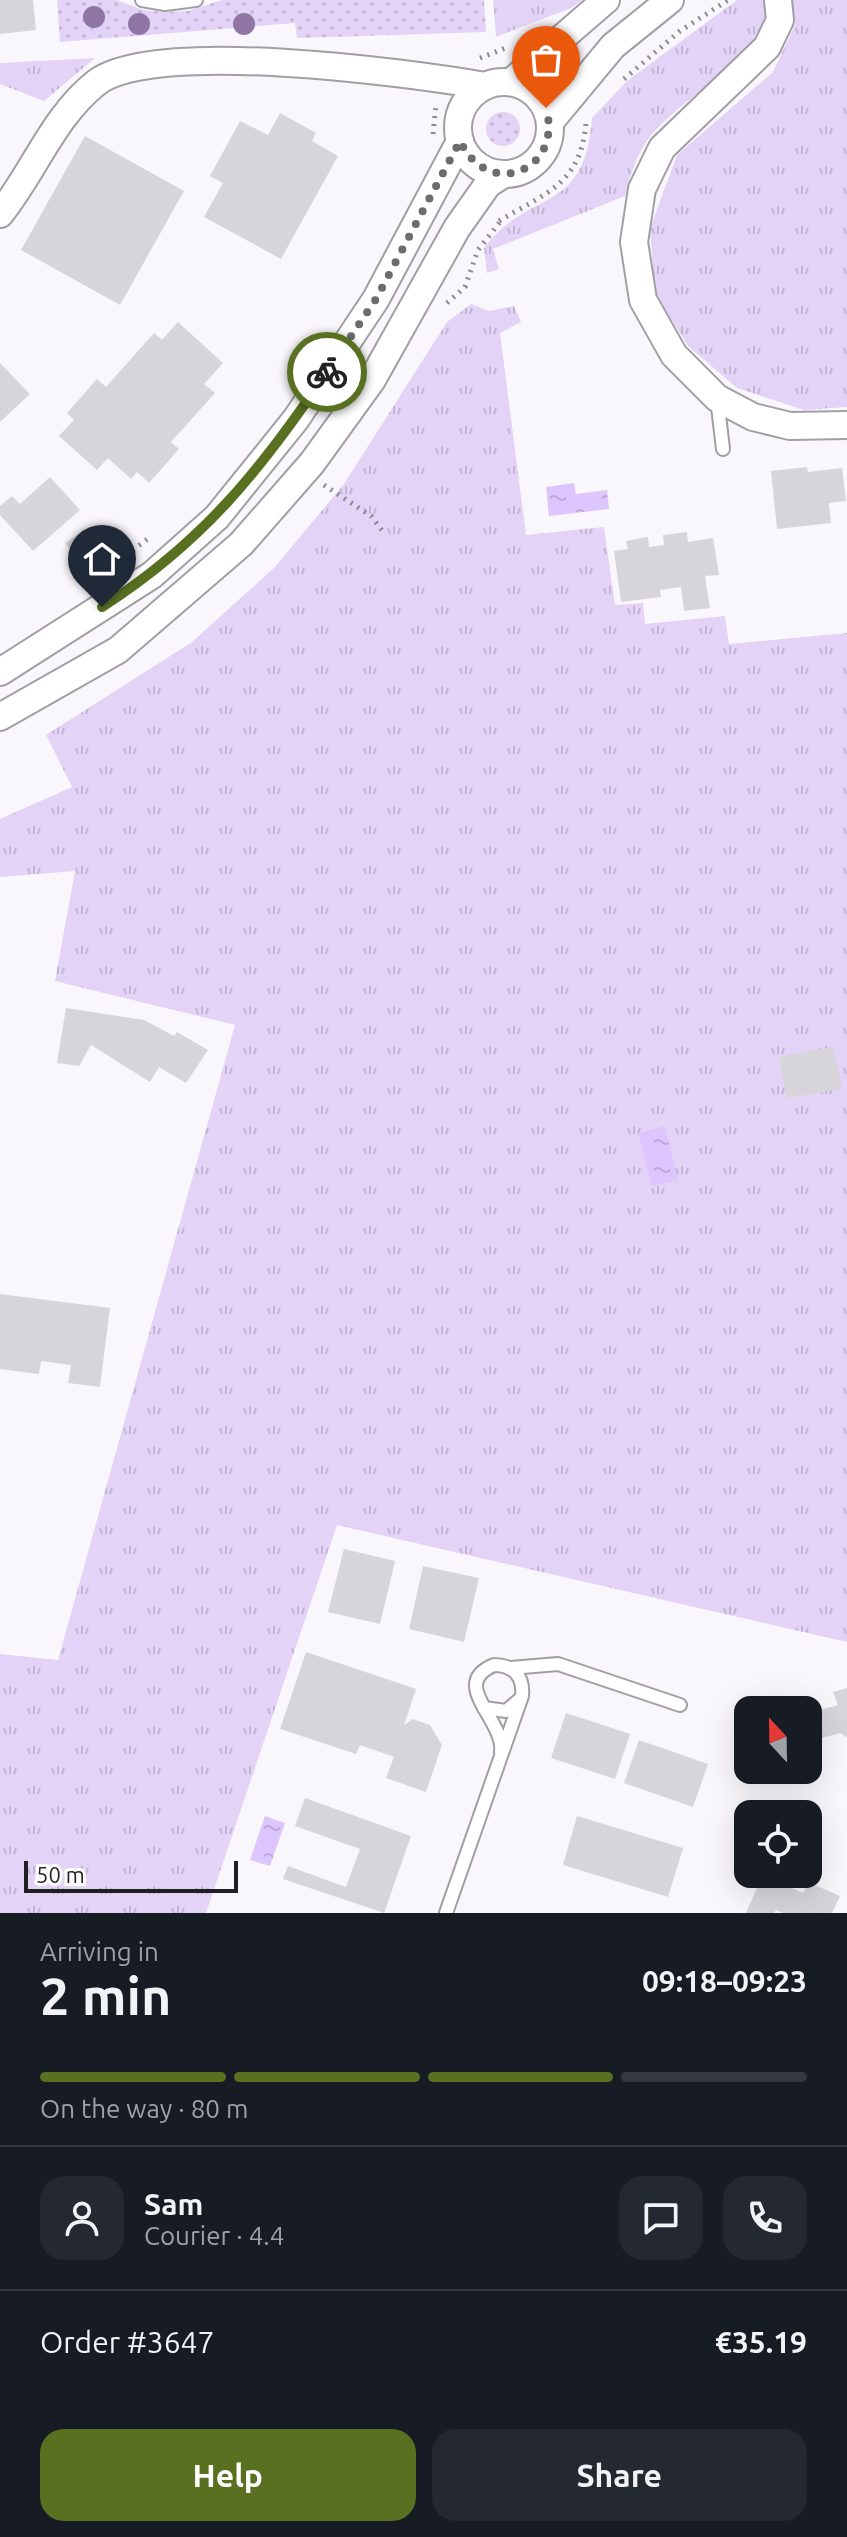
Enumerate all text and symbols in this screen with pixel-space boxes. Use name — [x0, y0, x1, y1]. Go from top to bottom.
pin — [512, 26, 580, 108]
icon: bag — [524, 38, 568, 82]
courier — [287, 332, 367, 412]
icon: bike — [305, 350, 349, 394]
pin — [68, 525, 136, 607]
icon: home — [80, 537, 124, 581]
north arrow — [734, 1696, 822, 1784]
map controls — [734, 1696, 822, 1888]
button: locate — [734, 1800, 822, 1888]
scale bar — [24, 1857, 238, 1893]
text: 50 m — [36, 1862, 85, 1887]
text: Arriving in — [40, 1937, 159, 1966]
text: 09:18–09:23 — [642, 1964, 807, 1998]
text: 2 min — [40, 1967, 171, 2025]
text: On the way · 80 m — [40, 2094, 248, 2123]
button: person — [40, 2176, 124, 2260]
button: chat — [619, 2176, 703, 2260]
button: phone — [723, 2176, 807, 2260]
text: Sam — [144, 2187, 203, 2221]
text: Courier · 4.4 — [144, 2221, 284, 2250]
text: Order #3647 — [40, 2325, 214, 2359]
text: €35.19 — [715, 2325, 807, 2359]
button: Help — [40, 2429, 416, 2521]
button: Share — [432, 2429, 807, 2521]

